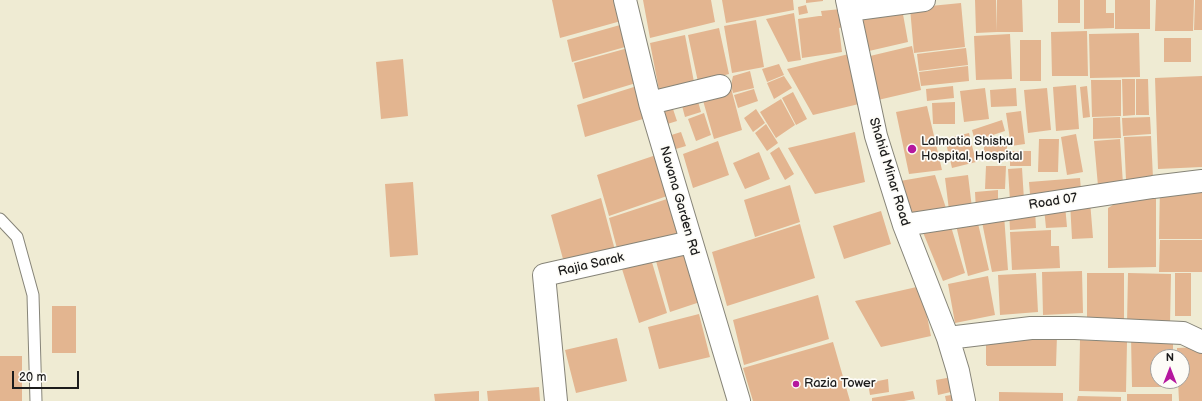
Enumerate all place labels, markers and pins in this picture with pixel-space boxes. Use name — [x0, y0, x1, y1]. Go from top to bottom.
place label: Lalmatia Shishu Hospital, Hospital — [921, 134, 1022, 165]
marker: Lalmatia Shishu Hospital, Hospital — [906, 143, 918, 155]
place label: Razia Tower — [804, 376, 876, 392]
marker: Razia Tower — [791, 379, 801, 389]

